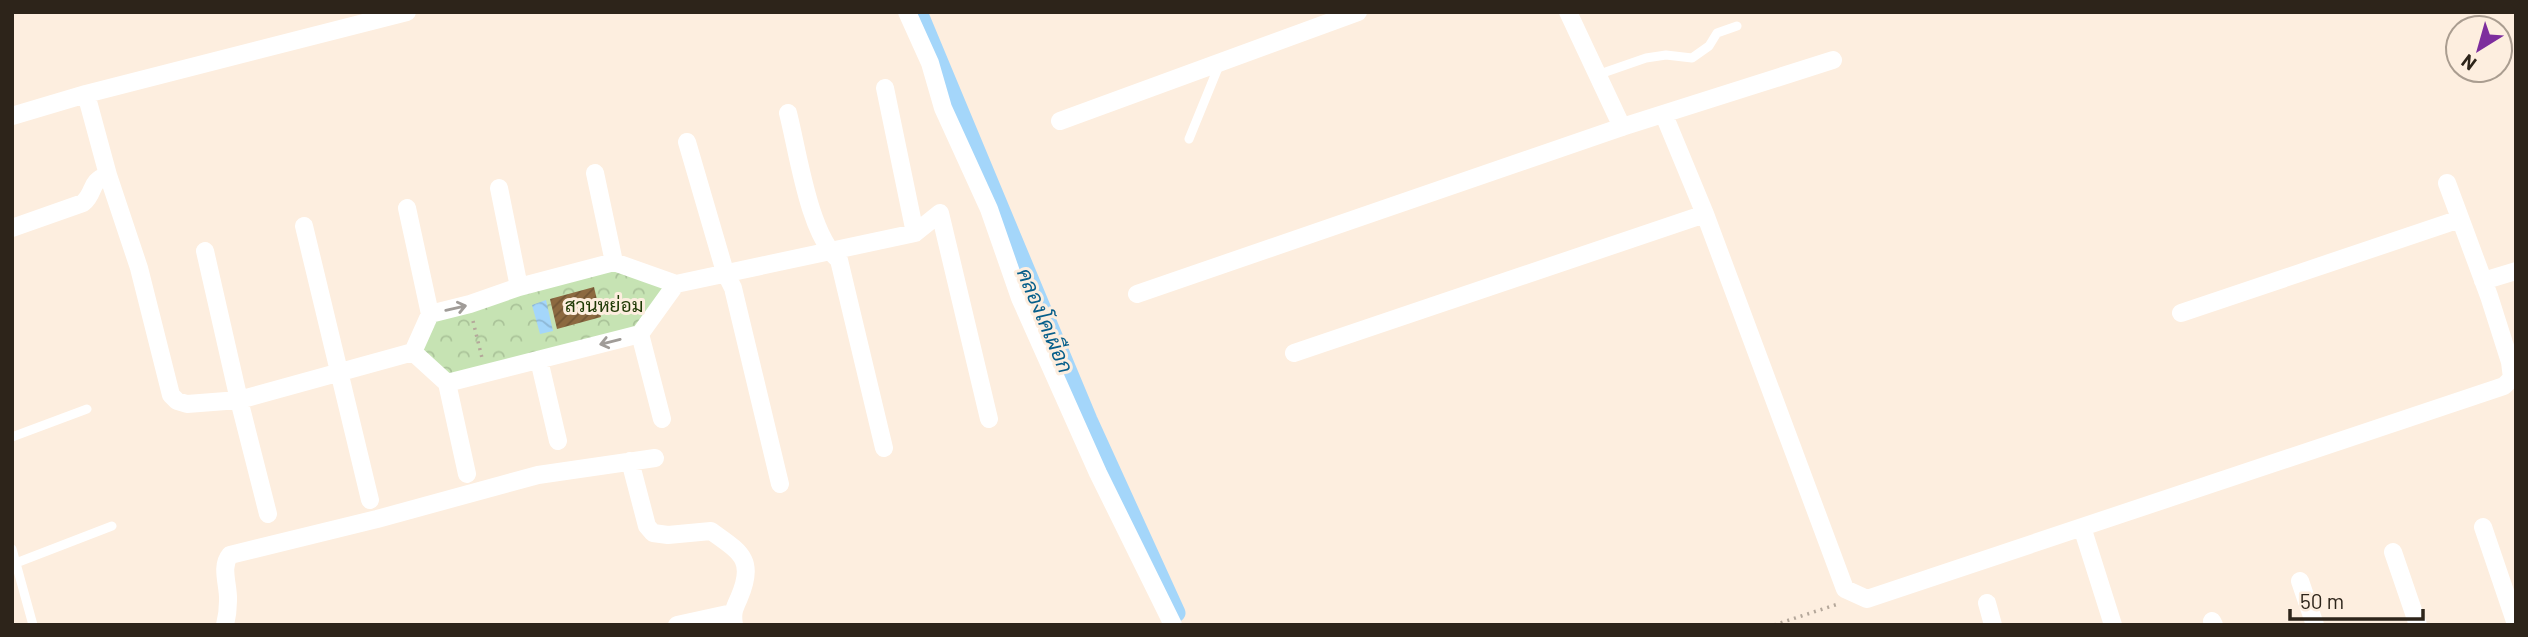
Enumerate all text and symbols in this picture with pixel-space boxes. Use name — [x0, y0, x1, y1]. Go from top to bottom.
north arrow — [2444, 14, 2514, 84]
text: N — [2456, 50, 2480, 76]
water label: คลองโคเผือก — [1013, 264, 1079, 376]
park label: สวนหย่อม — [565, 293, 643, 316]
one-way arrow — [444, 301, 466, 314]
one-way arrow — [600, 336, 622, 349]
scale bar — [2290, 578, 2423, 622]
text: 50 m — [2300, 588, 2344, 613]

